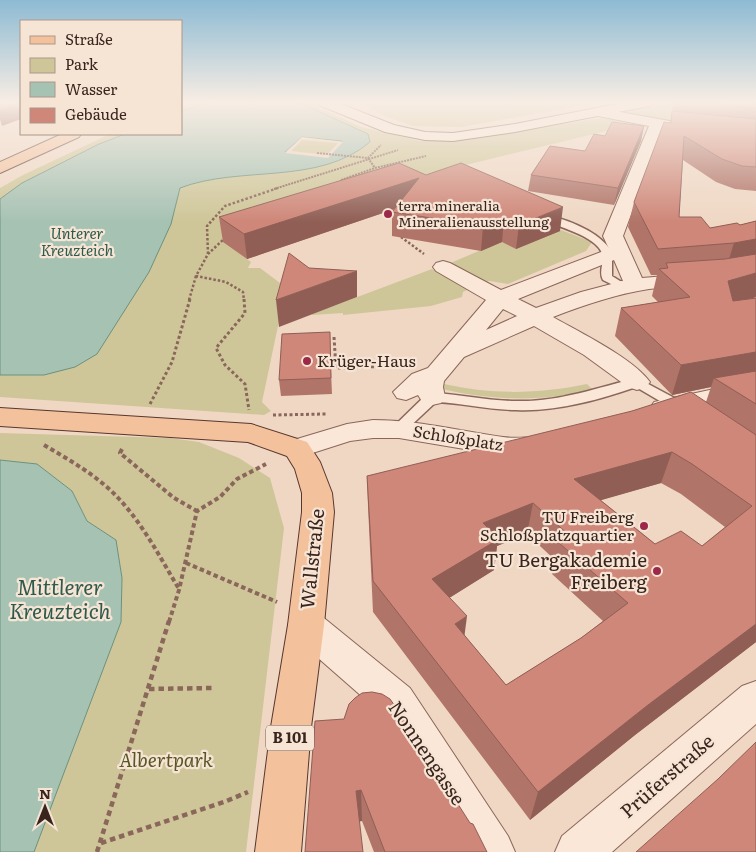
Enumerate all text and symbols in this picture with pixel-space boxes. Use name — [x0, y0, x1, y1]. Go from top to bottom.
legend — [20, 20, 182, 135]
text: Straße — [65, 27, 113, 50]
text: Park — [65, 52, 99, 75]
text: Wasser — [65, 77, 117, 100]
text: Gebäude — [65, 102, 127, 125]
place label: terra mineralia Mineralienausstellung — [398, 195, 549, 231]
marker: terra mineralia Mineralienausstellung — [382, 208, 394, 220]
water label: Unterer Kreuzteich — [41, 221, 113, 261]
place label: Krüger-Haus — [317, 348, 416, 372]
marker: Krüger-Haus — [301, 355, 313, 367]
street label: Schloßplatz — [411, 418, 505, 456]
place label: TU Freiberg Schloßplatzquartier — [480, 504, 634, 546]
street label: Wallstraße — [292, 507, 330, 611]
marker: TU Freiberg Schloßplatzquartier — [638, 520, 650, 532]
place label: TU Bergakademie Freiberg — [485, 545, 647, 595]
marker: TU Bergakademie Freiberg — [651, 565, 663, 577]
water label: Mittlerer Kreuzteich — [9, 570, 111, 625]
street label: Nonnengasse — [383, 695, 473, 810]
road number: B 101 — [266, 726, 314, 750]
street label: Prüferstraße — [613, 727, 719, 824]
park label: Albertpark — [119, 745, 214, 773]
north arrow — [20, 782, 70, 832]
text: N — [39, 783, 51, 803]

